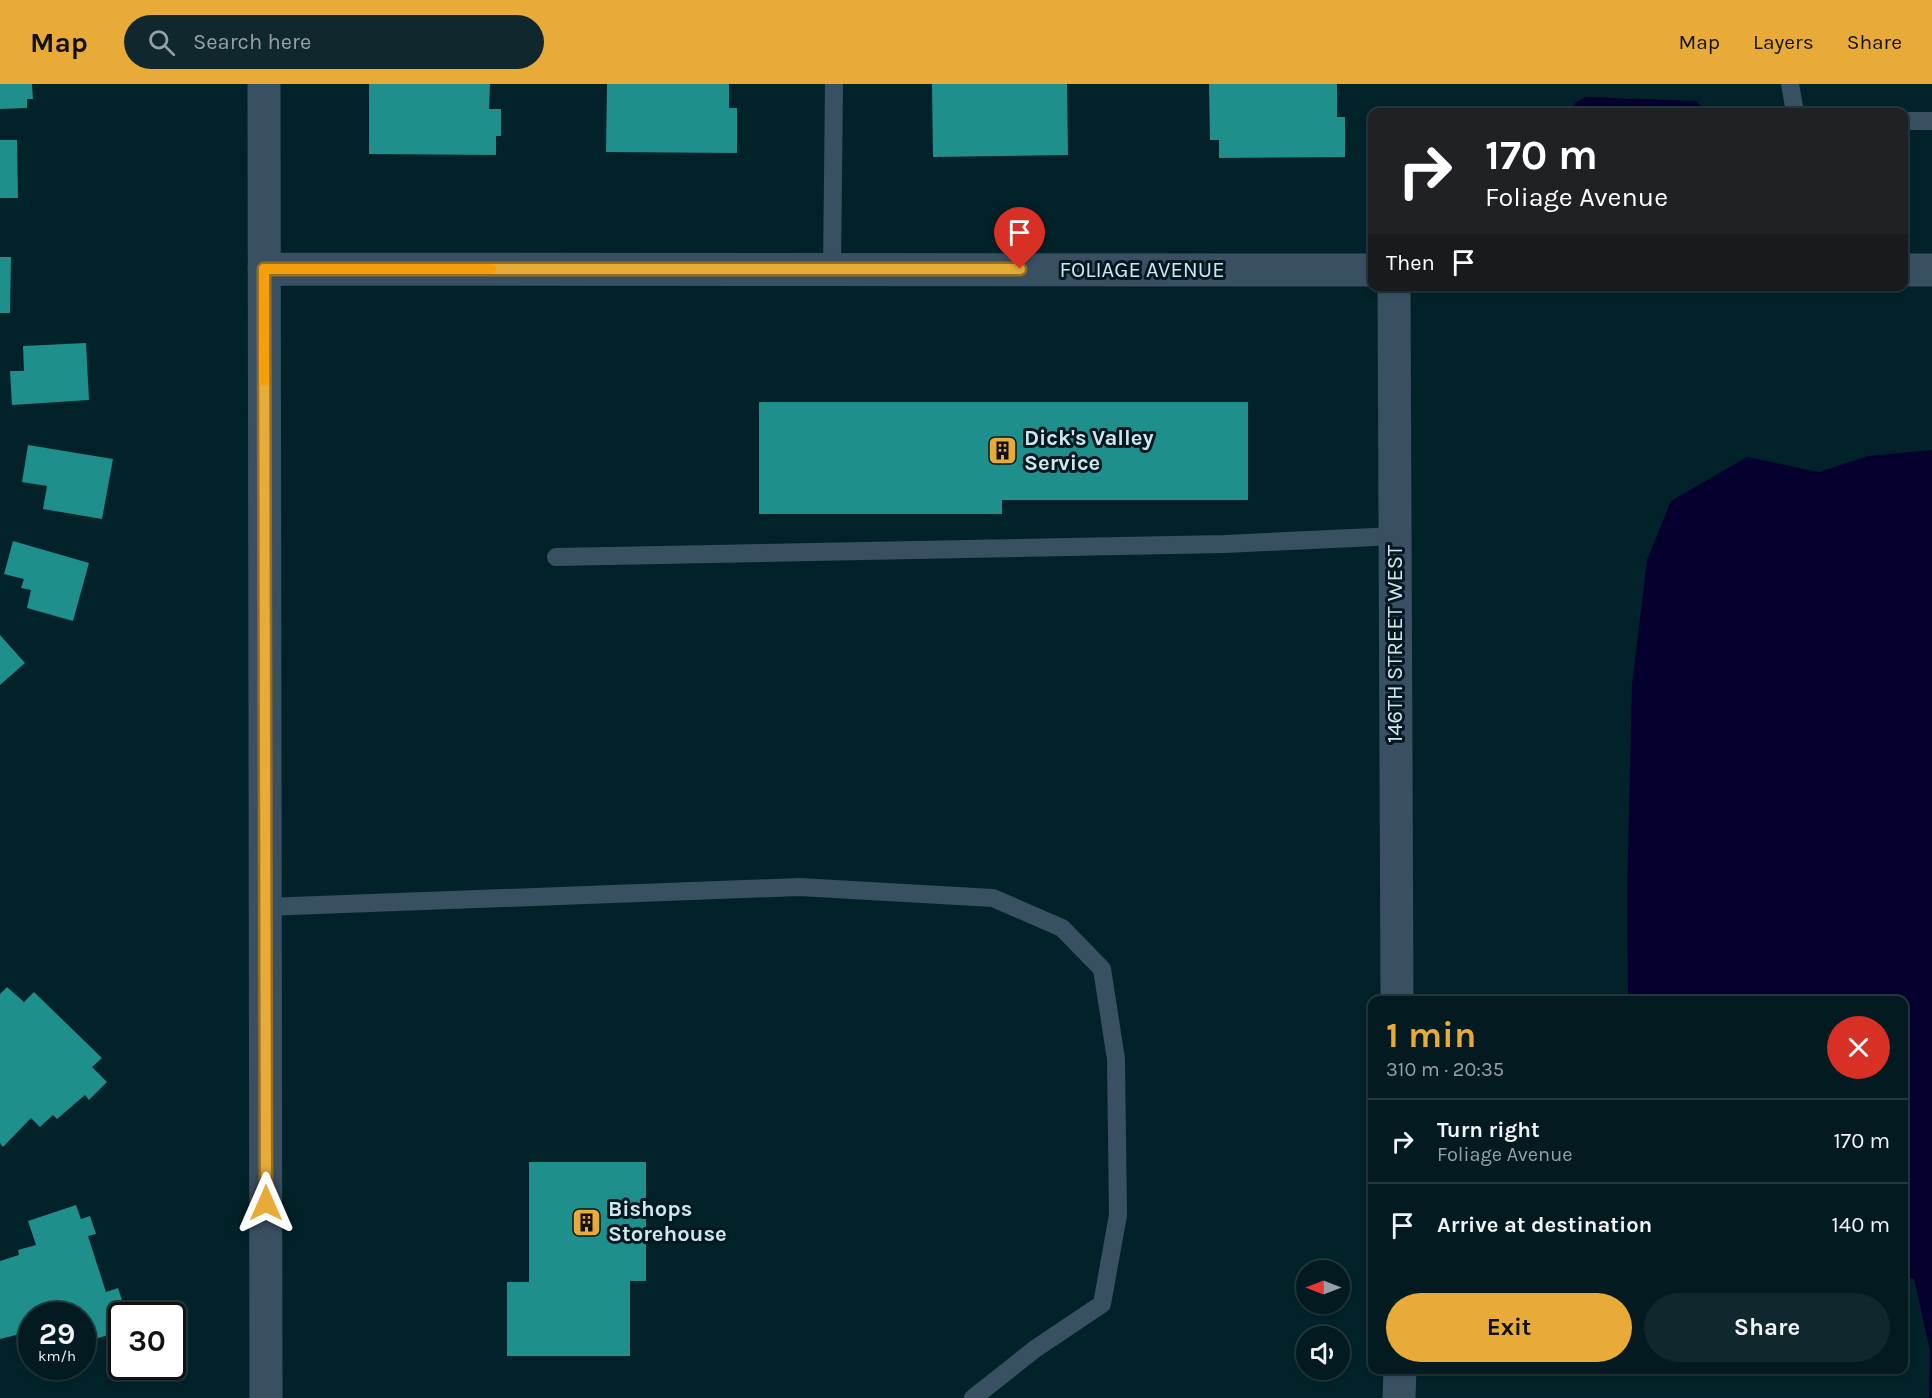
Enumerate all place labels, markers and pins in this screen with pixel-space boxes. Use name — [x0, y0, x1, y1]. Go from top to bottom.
pin — [994, 207, 1045, 269]
place label: Dick's Valley Service — [1024, 425, 1153, 476]
building icon: Dick's Valley Service — [987, 435, 1019, 467]
place label: Bishops Storehouse — [608, 1196, 727, 1247]
building icon: Bishops Storehouse — [571, 1206, 603, 1238]

